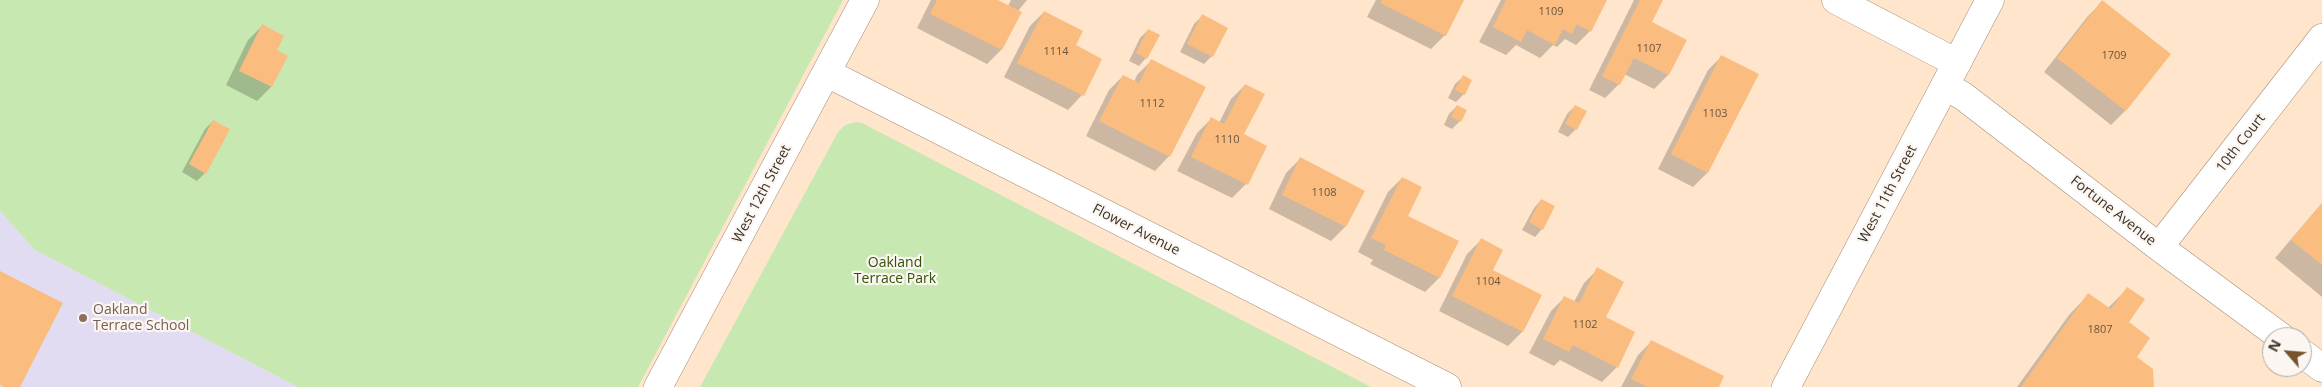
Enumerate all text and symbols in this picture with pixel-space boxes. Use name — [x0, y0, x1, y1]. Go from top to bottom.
house number: 1109 — [1538, 5, 1564, 19]
house number: 1107 — [1636, 42, 1662, 56]
house number: 1114 — [1043, 45, 1069, 59]
house number: 1709 — [2101, 49, 2127, 63]
house number: 1112 — [1139, 97, 1165, 111]
house number: 1103 — [1702, 107, 1728, 121]
street label: 10th Court — [2213, 110, 2269, 176]
house number: 1110 — [1214, 133, 1240, 147]
street label: West 12th Street — [729, 142, 795, 246]
street label: West 11th Street — [1855, 142, 1921, 246]
street label: Fortune Avenue — [2067, 172, 2159, 250]
house number: 1108 — [1311, 186, 1337, 200]
street label: Flower Avenue — [1089, 201, 1183, 259]
park label: Oakland Terrace Park — [854, 255, 936, 288]
house number: 1104 — [1475, 275, 1501, 289]
place label: Oakland Terrace School — [93, 302, 189, 334]
marker: Oakland Terrace School — [77, 312, 89, 324]
house number: 1102 — [1572, 318, 1598, 332]
house number: 1807 — [2087, 323, 2113, 337]
north arrow — [2262, 327, 2312, 377]
text: N — [2263, 336, 2285, 355]

